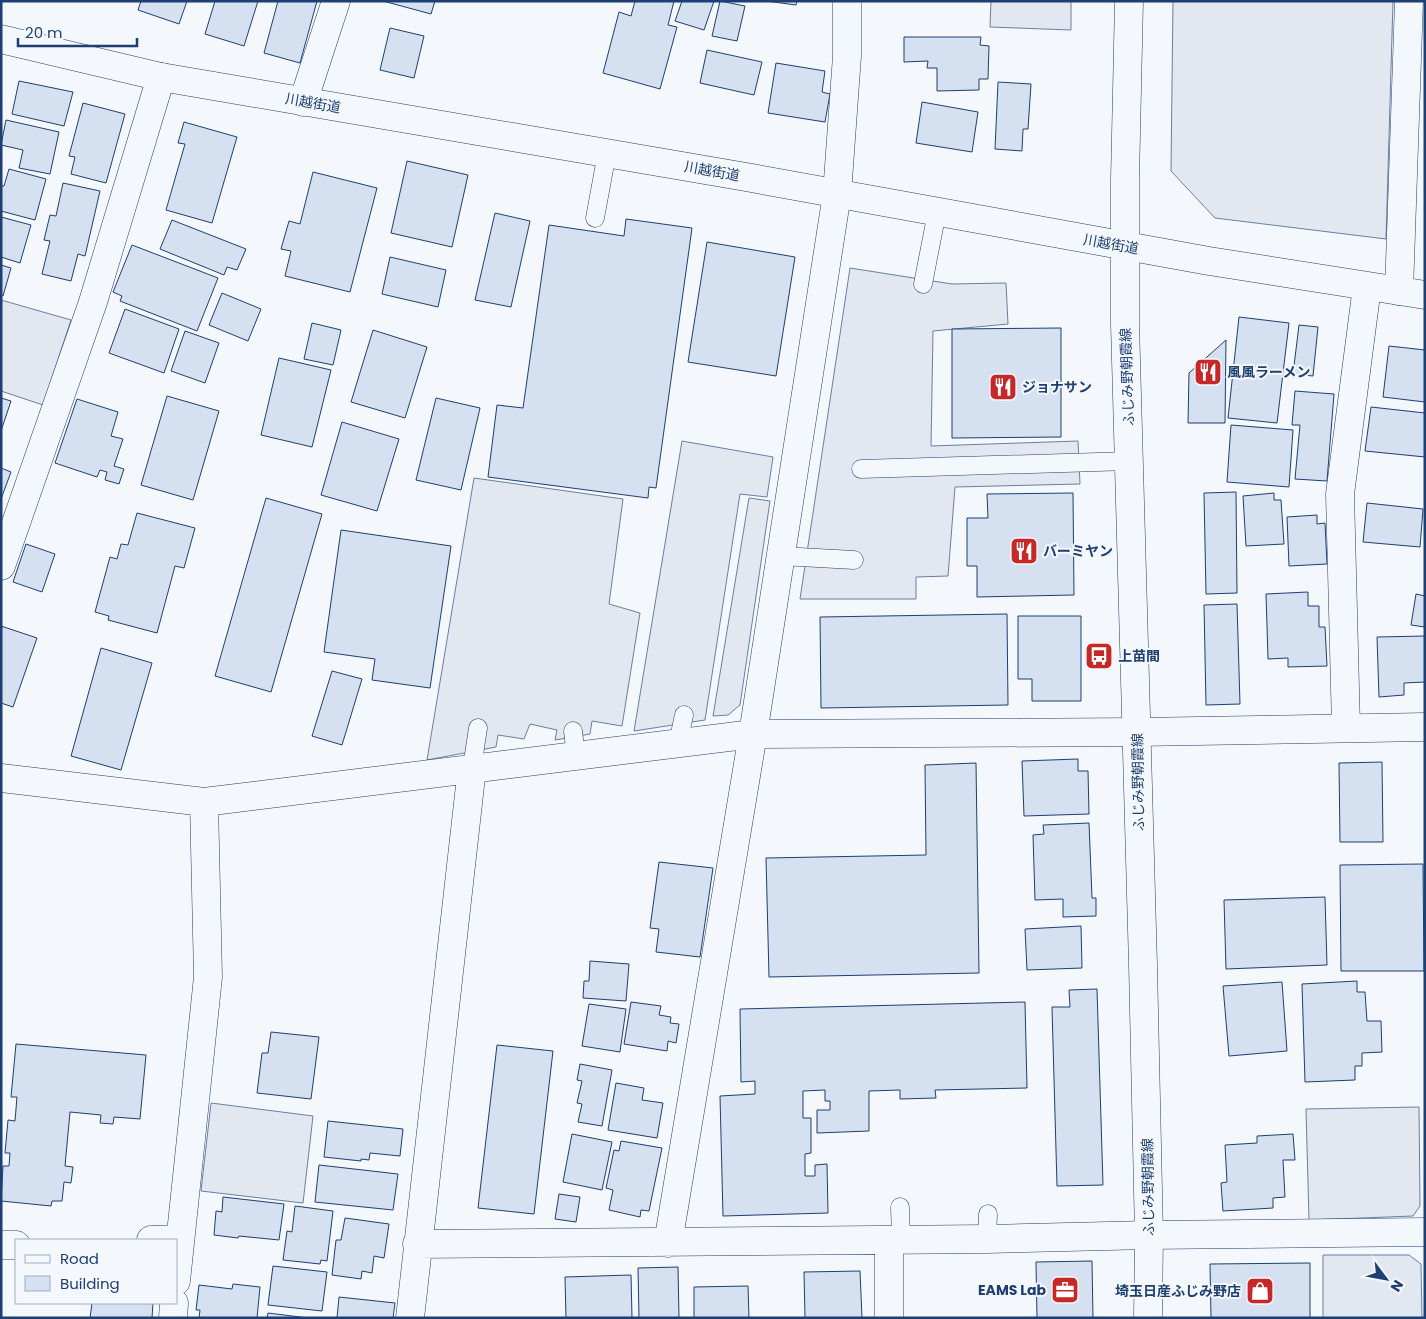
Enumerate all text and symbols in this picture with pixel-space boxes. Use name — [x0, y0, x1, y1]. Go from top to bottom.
scale bar — [18, 15, 136, 47]
text: 20 m — [25, 22, 63, 43]
street label: 川越街道 — [284, 88, 342, 118]
street label: 川越街道 — [683, 156, 741, 186]
street label: 川越街道 — [1082, 229, 1140, 259]
street label: ふじみ野朝霞線 — [1115, 328, 1139, 426]
restaurant icon: 風風ラーメン — [1193, 357, 1223, 387]
place label: 風風ラーメン — [1227, 362, 1310, 382]
restaurant icon: ジョナサン — [988, 372, 1018, 402]
place label: ジョナサン — [1022, 377, 1092, 397]
restaurant icon: バーミヤン — [1009, 536, 1039, 566]
place label: バーミヤン — [1043, 541, 1113, 561]
bus stop icon: 上苗間 — [1084, 641, 1114, 671]
place label: 上苗間 — [1118, 646, 1160, 666]
street label: ふじみ野朝霞線 — [1127, 733, 1149, 831]
street label: ふじみ野朝霞線 — [1137, 1138, 1159, 1236]
legend — [15, 1239, 178, 1304]
text: Road — [60, 1248, 99, 1269]
north arrow — [1361, 1254, 1411, 1304]
text: Building — [60, 1273, 120, 1294]
office icon: EAMS Lab — [1050, 1275, 1080, 1305]
shop icon: 埼玉日産ふじみ野店 — [1245, 1276, 1275, 1306]
text: N — [1386, 1276, 1408, 1296]
place label: EAMS Lab — [978, 1280, 1046, 1300]
place label: 埼玉日産ふじみ野店 — [1115, 1281, 1241, 1301]

